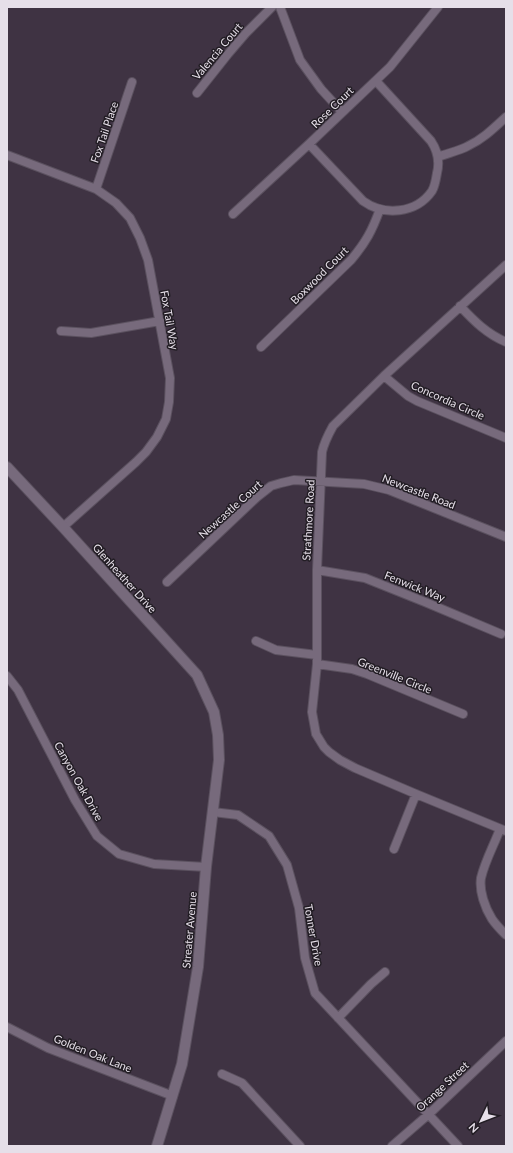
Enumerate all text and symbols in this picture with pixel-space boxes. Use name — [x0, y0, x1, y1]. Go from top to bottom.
street label: Valencia Court — [189, 20, 245, 82]
street label: Rose Court — [308, 84, 356, 130]
street label: Fox Tail Place — [87, 99, 121, 164]
street label: Boxwood Court — [288, 243, 351, 306]
street label: Fox Tail Way — [158, 289, 182, 351]
street label: Concordia Circle — [409, 378, 487, 422]
street label: Newcastle Road — [380, 471, 458, 511]
street label: Newcastle Court — [196, 477, 264, 541]
street label: Strathmore Road — [299, 479, 317, 561]
street label: Glenheather Drive — [91, 541, 160, 615]
street label: Fenwick Way — [383, 568, 448, 604]
street label: Greenville Circle — [356, 654, 434, 696]
street label: Canyon Oak Drive — [52, 739, 106, 823]
street label: Streater Avenue — [179, 891, 199, 969]
street label: Tonner Drive — [302, 903, 326, 967]
street label: Golden Oak Lane — [52, 1031, 134, 1075]
street label: Orange Street — [413, 1058, 471, 1114]
north arrow — [461, 1101, 501, 1141]
text: N — [466, 1121, 481, 1136]

